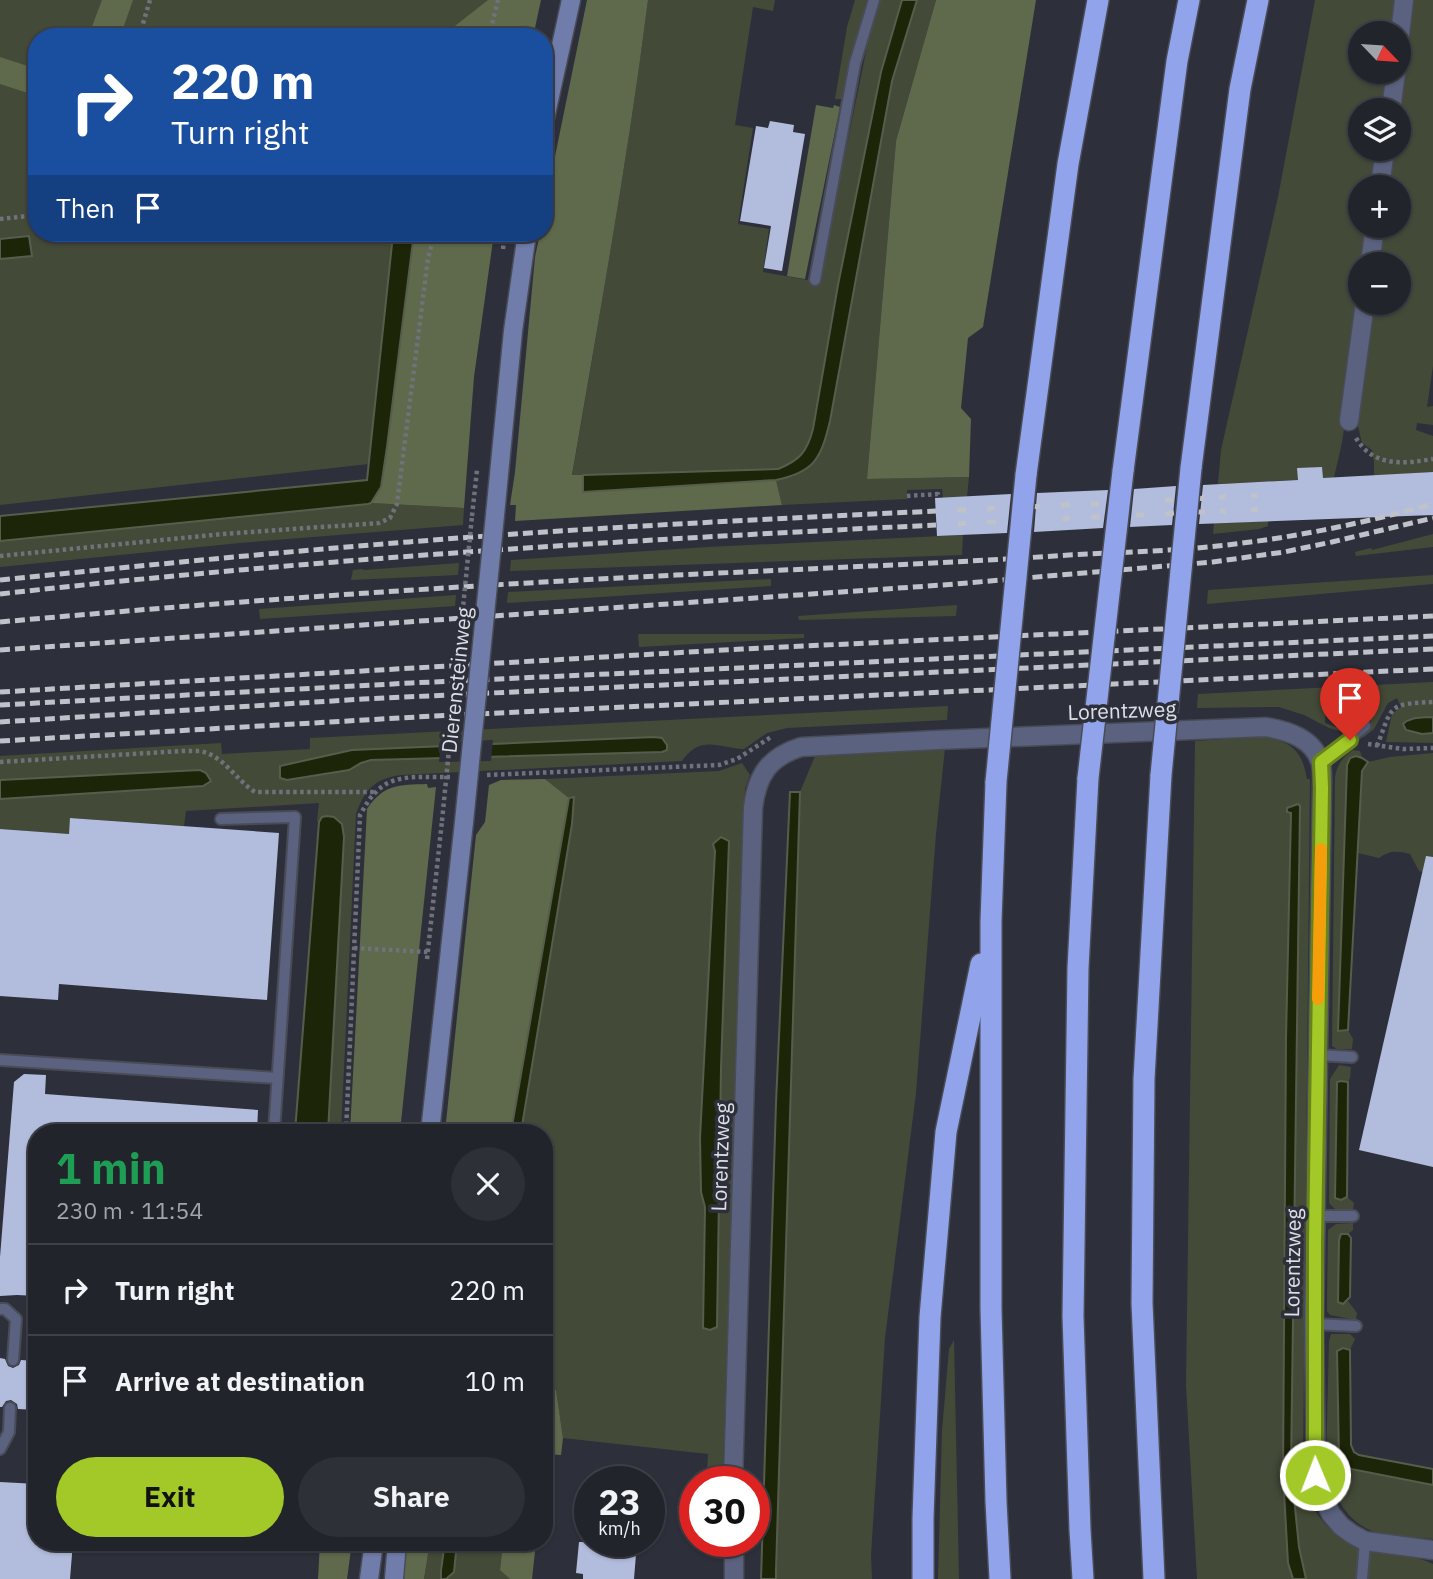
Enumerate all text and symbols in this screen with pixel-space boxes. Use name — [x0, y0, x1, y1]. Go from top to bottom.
north arrow — [1348, 21, 1410, 84]
map controls — [1348, 21, 1411, 315]
text: 220 m — [171, 49, 315, 112]
icon: right — [56, 56, 147, 147]
button: layers — [1348, 98, 1411, 161]
text: Turn right — [171, 111, 309, 153]
button: + — [1348, 175, 1411, 238]
icon: arrive — [129, 189, 167, 227]
text: Then — [56, 191, 115, 225]
button: − — [1348, 252, 1411, 315]
street label: Dierensteinweg — [434, 606, 478, 754]
pin — [1320, 668, 1380, 740]
icon: arrive — [1331, 679, 1369, 717]
street label: Lorentzweg — [1067, 694, 1177, 726]
street label: Lorentzweg — [704, 1102, 736, 1212]
text: 1 min — [56, 1141, 166, 1196]
button: close — [451, 1147, 525, 1221]
text: 230 m · 11:54 — [56, 1195, 203, 1225]
street label: Lorentzweg — [1277, 1208, 1307, 1318]
icon: right — [56, 1271, 94, 1309]
text: Turn right — [115, 1273, 234, 1307]
text: 220 m — [449, 1273, 525, 1307]
icon: arrive — [56, 1362, 94, 1400]
text: Arrive at destination — [115, 1364, 365, 1398]
text: 10 m — [465, 1364, 525, 1398]
position arrow — [1278, 1438, 1352, 1512]
button: Exit — [56, 1457, 284, 1537]
button: Share — [298, 1457, 525, 1537]
speed limit sign: 30 — [679, 1466, 770, 1557]
text: 23 — [598, 1479, 641, 1525]
text: km/h — [598, 1517, 641, 1540]

